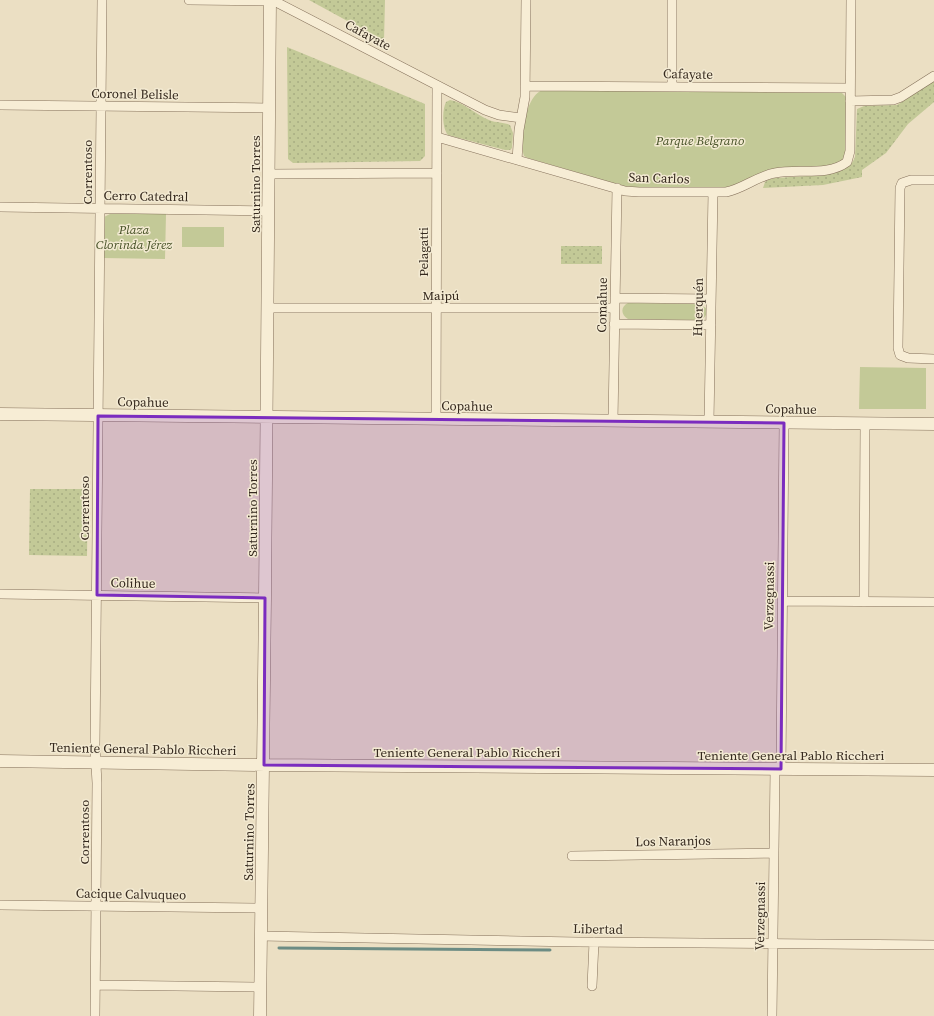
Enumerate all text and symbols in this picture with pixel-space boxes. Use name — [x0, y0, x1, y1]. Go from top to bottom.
street label: Cafayate — [342, 16, 394, 54]
street label: Cafayate — [663, 65, 713, 83]
street label: Coronel Belisle — [91, 85, 179, 103]
park label: Parque Belgrano — [655, 132, 744, 149]
street label: Saturnino Torres — [247, 135, 264, 233]
street label: Correntoso — [79, 140, 96, 204]
street label: San Carlos — [628, 168, 690, 188]
street label: Cerro Catedral — [103, 187, 189, 205]
park label: Plaza Clorinda Jérez — [96, 221, 173, 253]
street label: Pelagatti — [415, 227, 432, 277]
street label: Comahue — [593, 277, 611, 333]
street label: Huerquén — [689, 277, 707, 336]
street label: Maipú — [423, 287, 460, 304]
street label: Copahue — [117, 393, 169, 411]
street label: Copahue — [441, 397, 493, 415]
street label: Copahue — [765, 400, 817, 418]
street label: Saturnino Torres — [244, 459, 261, 557]
street label: Correntoso — [76, 476, 93, 540]
street label: Verzegnassi — [760, 561, 778, 631]
street label: Colihue — [110, 574, 156, 592]
street label: Teniente General Pablo Riccheri — [49, 739, 237, 759]
street label: Teniente General Pablo Riccheri — [374, 744, 561, 761]
street label: Teniente General Pablo Riccheri — [698, 747, 885, 764]
street label: Saturnino Torres — [240, 783, 258, 881]
street label: Correntoso — [76, 800, 93, 864]
street label: Los Naranjos — [635, 832, 711, 850]
street label: Verzegnassi — [751, 881, 769, 951]
street label: Cacique Calvuqueo — [76, 885, 186, 903]
street label: Libertad — [573, 920, 624, 938]

